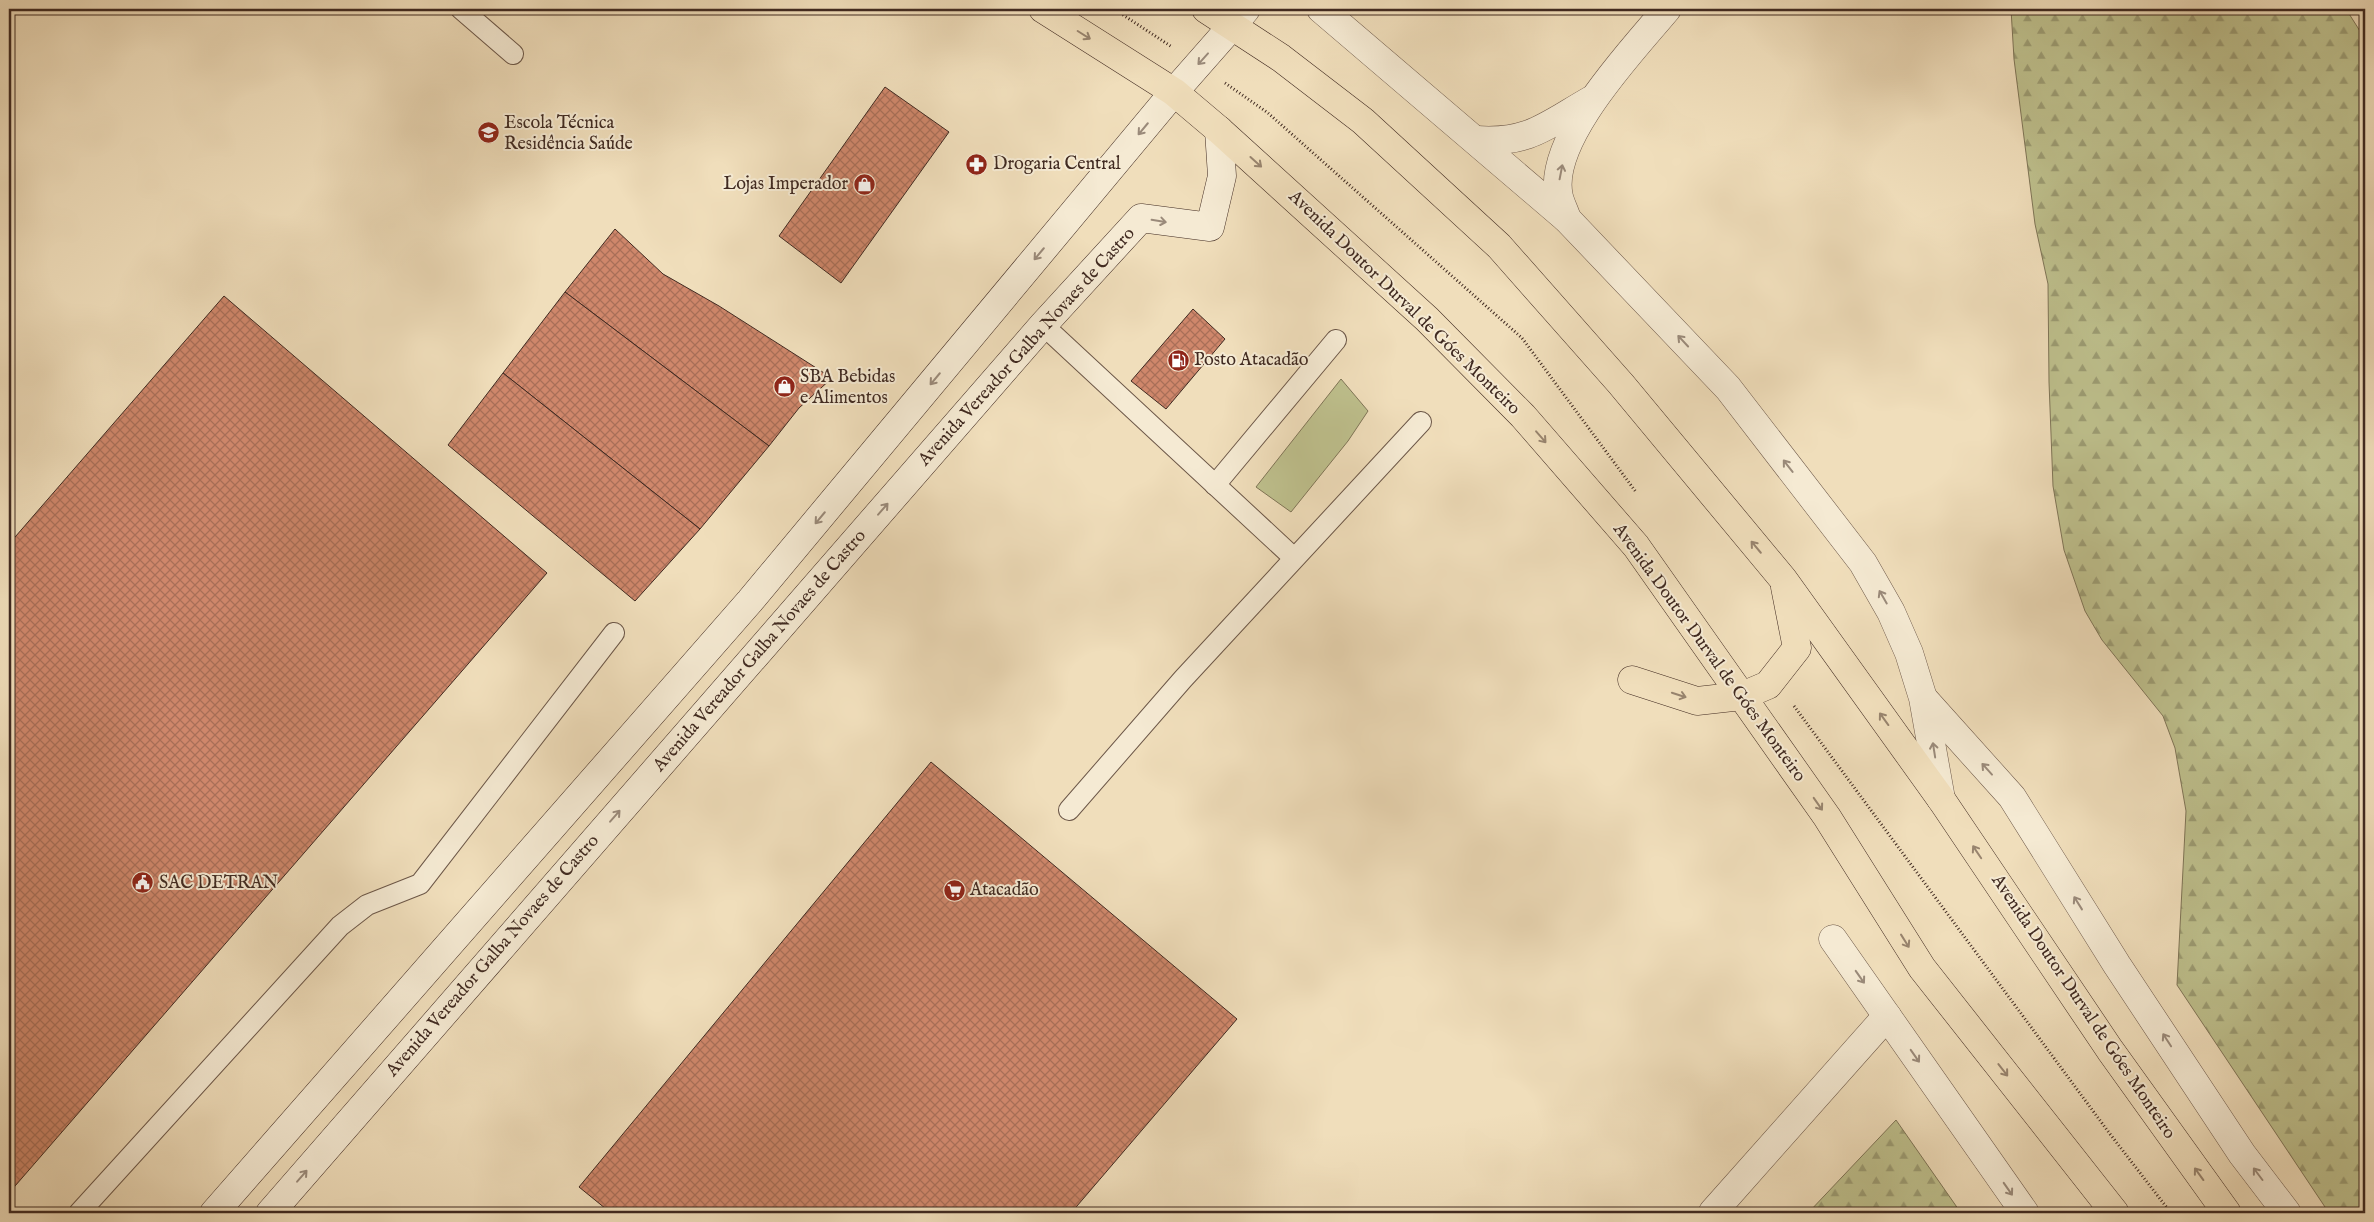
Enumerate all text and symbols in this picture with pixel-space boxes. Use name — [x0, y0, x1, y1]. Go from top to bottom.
one-way arrow — [1077, 30, 1091, 40]
one-way arrow — [1197, 53, 1209, 66]
place label: Escola Técnica Residência Saúde — [504, 112, 633, 156]
school or university icon: Escola Técnica Residência Saúde — [476, 121, 500, 145]
one-way arrow — [1137, 123, 1148, 136]
pharmacy icon: Drogaria Central — [965, 152, 989, 176]
place label: Drogaria Central — [993, 153, 1121, 176]
one-way arrow — [1249, 156, 1262, 168]
one-way arrow — [1556, 165, 1566, 181]
shop icon: Lojas Imperador — [852, 172, 876, 196]
place label: Lojas Imperador — [723, 173, 848, 196]
street label: Avenida Doutor Durval de Góes Monteiro — [1282, 185, 1525, 421]
one-way arrow — [1151, 217, 1167, 227]
street label: Avenida Vereador Galba Novaes de Castro — [913, 223, 1141, 472]
one-way arrow — [1033, 247, 1044, 260]
one-way arrow — [1677, 335, 1689, 348]
fuel station icon: Posto Atacadão — [1166, 348, 1190, 372]
place label: Posto Atacadão — [1194, 349, 1309, 372]
place label: SBA Bebidas e Alimentos — [800, 366, 895, 410]
one-way arrow — [930, 372, 941, 385]
shop icon: SBA Bebidas e Alimentos — [772, 375, 796, 399]
one-way arrow — [1535, 431, 1547, 444]
one-way arrow — [1782, 460, 1793, 473]
one-way arrow — [877, 503, 889, 516]
one-way arrow — [814, 511, 825, 524]
street label: Avenida Doutor Durval de Góes Monteiro — [1607, 518, 1811, 787]
street label: Avenida Vereador Galba Novaes de Castro — [648, 525, 872, 778]
one-way arrow — [1751, 540, 1762, 553]
one-way arrow — [1877, 591, 1887, 605]
one-way arrow — [1670, 691, 1686, 700]
one-way arrow — [1879, 712, 1889, 726]
one-way arrow — [1928, 743, 1938, 759]
one-way arrow — [1981, 763, 1993, 776]
one-way arrow — [1813, 797, 1823, 811]
one-way arrow — [610, 810, 621, 823]
street label: Avenida Vereador Galba Novaes de Castro — [381, 830, 605, 1083]
one-way arrow — [1972, 846, 1982, 860]
street label: Avenida Doutor Durval de Góes Monteiro — [1985, 870, 2181, 1144]
public building icon: SAC DETRAN — [131, 871, 155, 895]
place label: SAC DETRAN — [159, 872, 279, 895]
supermarket icon: Atacadão — [942, 878, 966, 902]
place label: Atacadão — [969, 879, 1039, 902]
one-way arrow — [2073, 897, 2083, 911]
one-way arrow — [1901, 933, 1911, 947]
one-way arrow — [1855, 970, 1865, 984]
one-way arrow — [2161, 1033, 2172, 1047]
one-way arrow — [1910, 1048, 1920, 1062]
one-way arrow — [1997, 1064, 2008, 1077]
one-way arrow — [2193, 1167, 2204, 1181]
one-way arrow — [2252, 1168, 2263, 1181]
one-way arrow — [296, 1170, 308, 1183]
one-way arrow — [2003, 1182, 2013, 1196]

